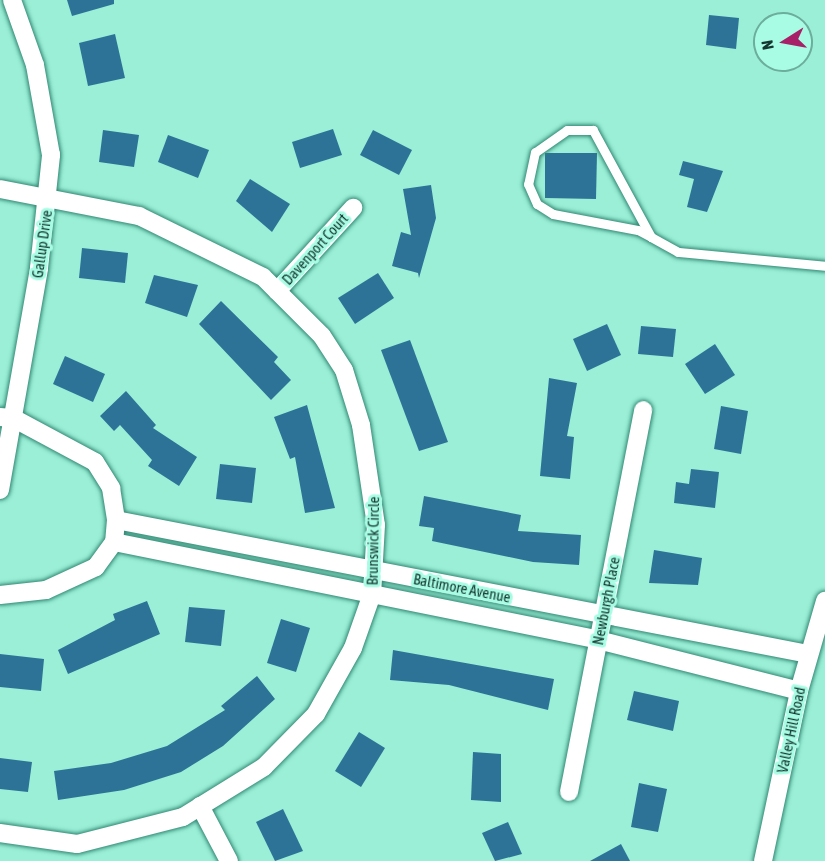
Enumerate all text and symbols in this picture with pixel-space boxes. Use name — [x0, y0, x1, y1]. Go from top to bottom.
north arrow — [753, 12, 813, 72]
text: N — [758, 39, 777, 51]
street label: Gallup Drive — [28, 209, 56, 279]
street label: Davenport Court — [278, 210, 352, 288]
street label: Brunswick Circle — [363, 496, 383, 586]
street label: Newburgh Place — [589, 555, 623, 647]
street label: Baltimore Avenue — [412, 570, 512, 606]
street label: Valley Hill Road — [773, 685, 809, 775]

